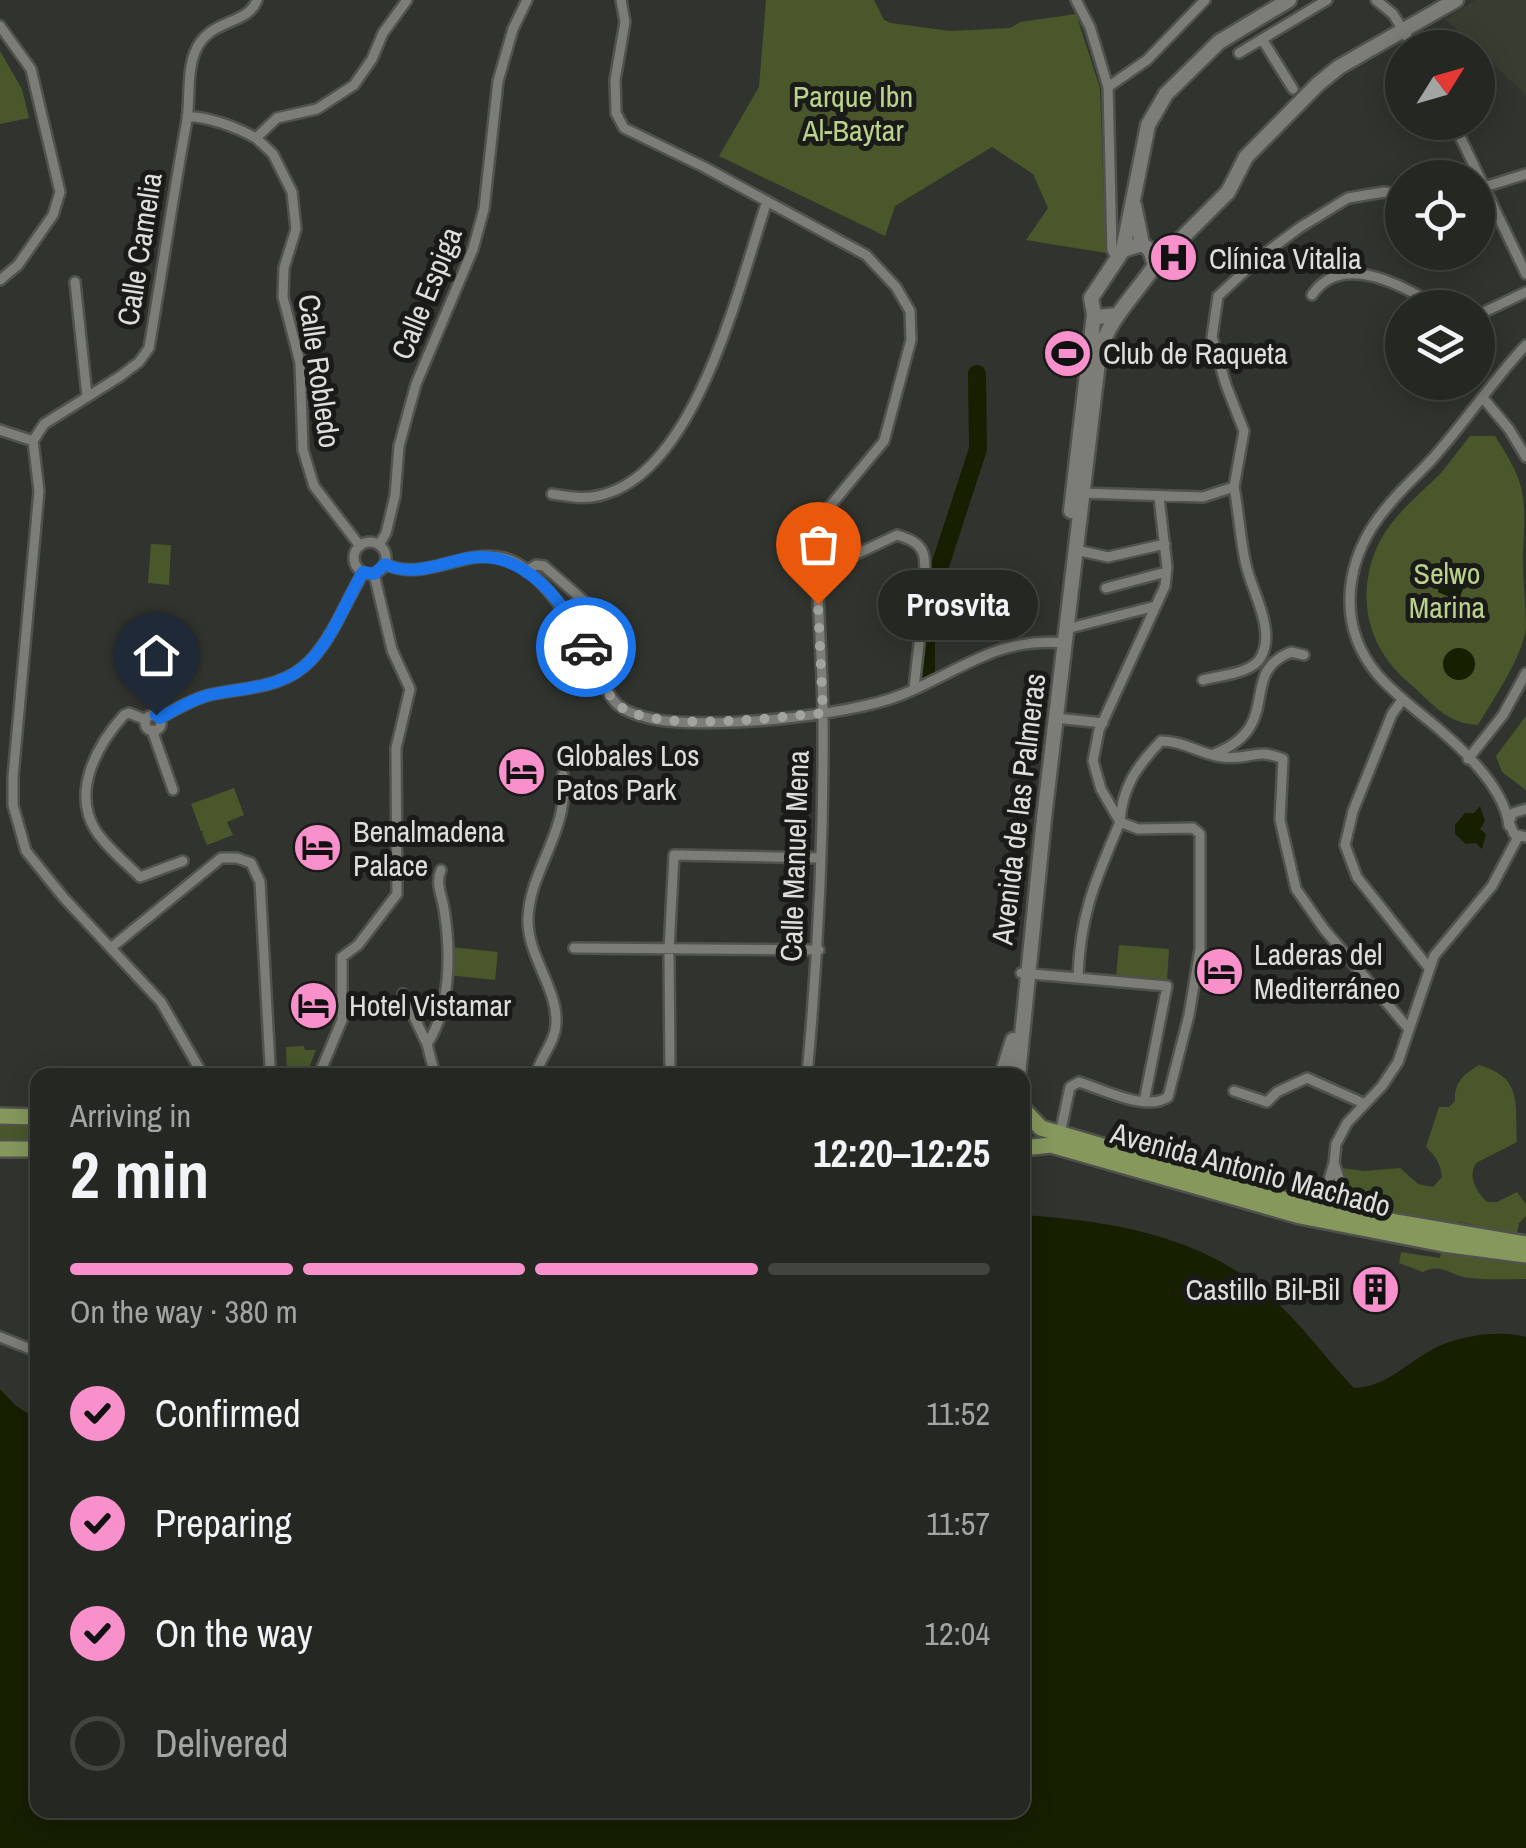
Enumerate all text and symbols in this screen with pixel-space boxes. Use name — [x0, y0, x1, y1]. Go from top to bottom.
north arrow — [1385, 30, 1495, 140]
map controls — [1385, 30, 1495, 400]
park label: Parque Ibn Al-Baytar — [793, 76, 913, 150]
button: locate — [1385, 160, 1495, 270]
street label: Calle Camelia — [107, 169, 171, 328]
street label: Calle Espiga — [381, 221, 471, 365]
hospital icon: Clínica Vitalia — [1148, 232, 1200, 284]
place label: Clínica Vitalia — [1209, 238, 1362, 278]
button: layers — [1385, 290, 1495, 400]
street label: Calle Robledo — [289, 292, 351, 450]
sports icon: Club de Raqueta — [1042, 327, 1094, 379]
place label: Club de Raqueta — [1103, 333, 1288, 373]
pin — [776, 502, 861, 605]
icon: bag — [791, 517, 846, 572]
park label: Selwo Marina — [1409, 553, 1486, 627]
callout: Prosvita — [878, 569, 1038, 639]
text: Prosvita — [906, 583, 1010, 626]
courier — [536, 597, 636, 697]
pin — [114, 613, 199, 716]
icon: car — [559, 620, 614, 675]
icon: home — [129, 628, 184, 683]
street label: Avenida de las Palmeras — [981, 671, 1054, 948]
place label: Globales Los Patos Park — [556, 735, 700, 809]
hotel icon: Globales Los Patos Park — [495, 746, 547, 798]
street label: Calle Manuel Mena — [770, 749, 818, 963]
place label: Benalmadena Palace — [353, 811, 505, 885]
hotel icon: Benalmadena Palace — [292, 822, 344, 874]
place label: Laderas del Mediterráneo — [1254, 934, 1400, 1008]
hotel icon: Laderas del Mediterráneo — [1193, 945, 1245, 997]
hotel icon: Hotel Vistamar — [288, 979, 340, 1031]
place label: Hotel Vistamar — [349, 985, 512, 1025]
text: Arriving in — [70, 1094, 191, 1137]
street label: Avenida Antonio Machado — [1106, 1112, 1395, 1226]
text: 12:20–12:25 — [813, 1128, 990, 1179]
text: 2 min — [70, 1131, 209, 1218]
building icon: Castillo Bil-Bil — [1349, 1263, 1401, 1315]
place label: Castillo Bil-Bil — [1186, 1269, 1340, 1309]
text: On the way · 380 m — [70, 1290, 298, 1333]
icon: check — [70, 1386, 125, 1441]
text: Confirmed — [155, 1388, 300, 1439]
text: 11:52 — [926, 1392, 990, 1435]
icon: check — [70, 1496, 125, 1551]
text: Preparing — [155, 1498, 292, 1549]
text: 11:57 — [926, 1502, 990, 1545]
icon: check — [70, 1606, 125, 1661]
text: On the way — [155, 1608, 313, 1659]
text: 12:04 — [924, 1612, 990, 1655]
text: Delivered — [155, 1718, 288, 1769]

